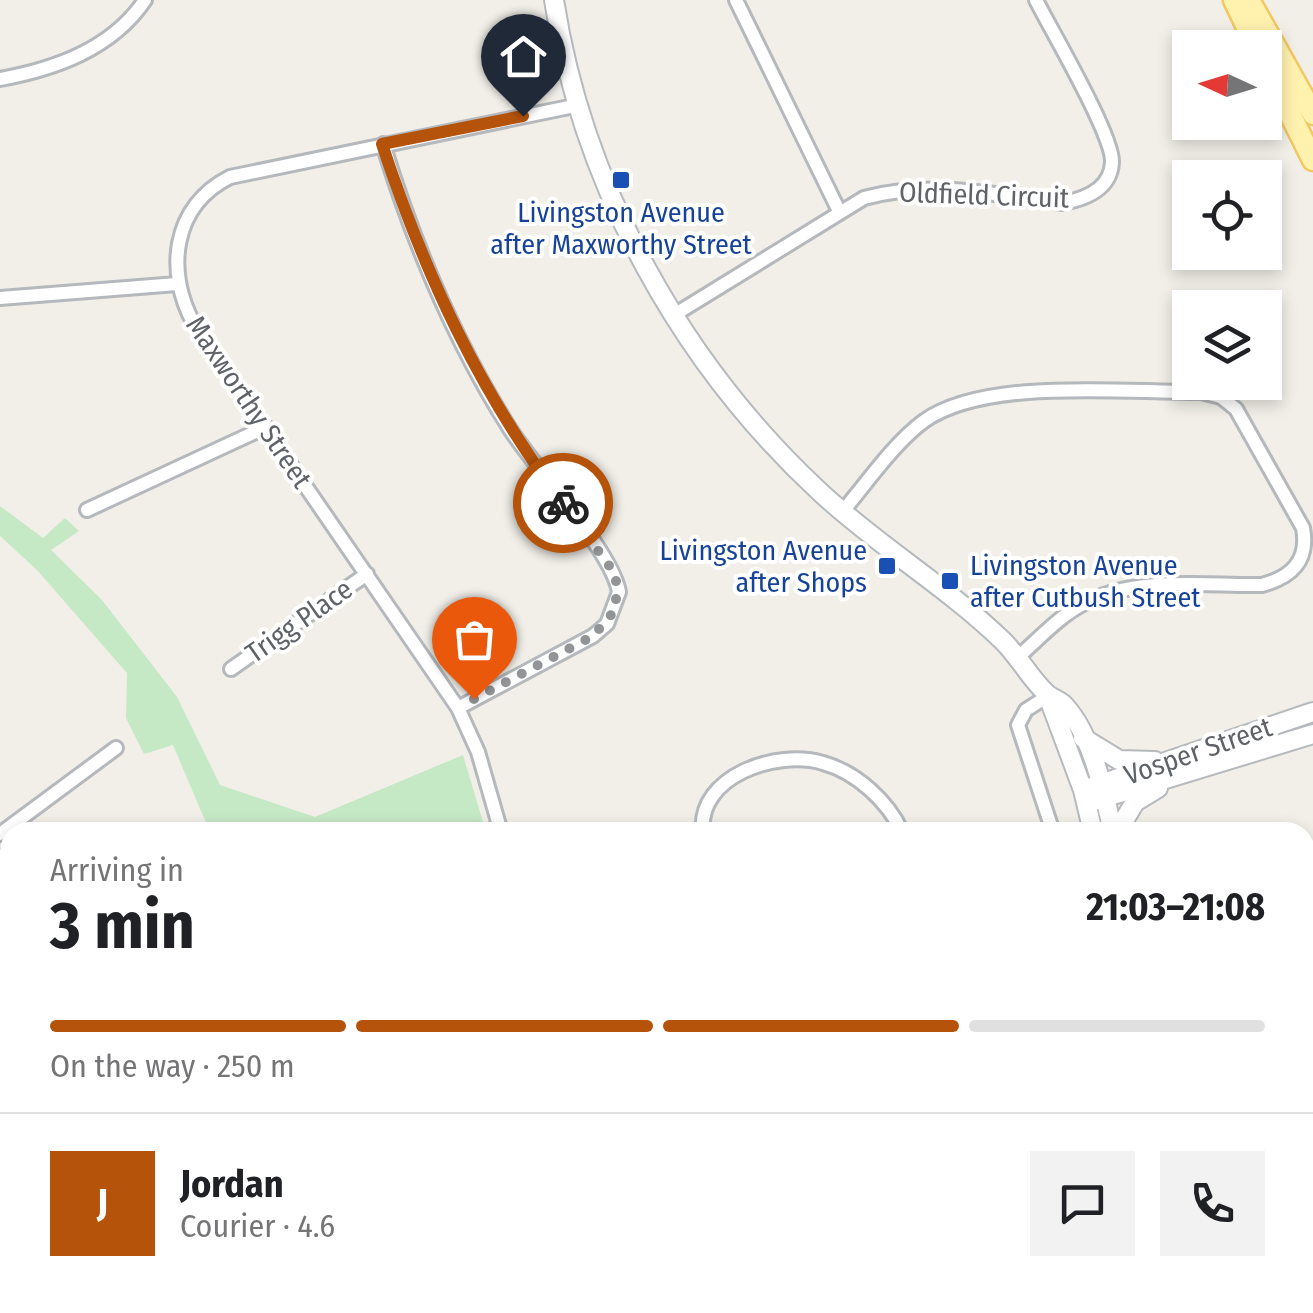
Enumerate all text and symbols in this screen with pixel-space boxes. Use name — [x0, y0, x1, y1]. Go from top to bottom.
pin — [481, 14, 566, 117]
icon: home — [496, 29, 551, 84]
north arrow — [1172, 30, 1282, 140]
map controls — [1172, 30, 1282, 400]
button: locate — [1172, 160, 1282, 270]
marker: Livingston Avenue after Maxworthy Street — [610, 169, 632, 191]
street label: Oldfield Circuit — [898, 176, 1070, 214]
place label: Livingston Avenue after Maxworthy Street — [490, 196, 753, 261]
button: layers — [1172, 290, 1282, 400]
street label: Maxworthy Street — [179, 310, 319, 495]
courier — [513, 453, 613, 553]
icon: bike — [536, 476, 591, 531]
place label: Livingston Avenue after Shops — [659, 534, 867, 599]
place label: Livingston Avenue after Cutbush Street — [970, 549, 1201, 614]
marker: Livingston Avenue after Shops — [876, 555, 898, 577]
marker: Livingston Avenue after Cutbush Street — [939, 570, 961, 592]
street label: Trigg Place — [239, 572, 359, 670]
pin — [432, 597, 517, 700]
icon: bag — [447, 612, 502, 667]
street label: Vosper Street — [1120, 710, 1277, 792]
text: Arriving in — [50, 851, 184, 889]
text: 21:03–21:08 — [1086, 884, 1265, 930]
text: 3 min — [50, 887, 195, 965]
text: On the way · 250 m — [50, 1047, 295, 1085]
button: chat — [1030, 1151, 1135, 1256]
button: phone — [1160, 1151, 1265, 1256]
text: Jordan — [180, 1161, 284, 1207]
text: J — [97, 1180, 108, 1226]
text: Courier · 4.6 — [180, 1207, 335, 1245]

